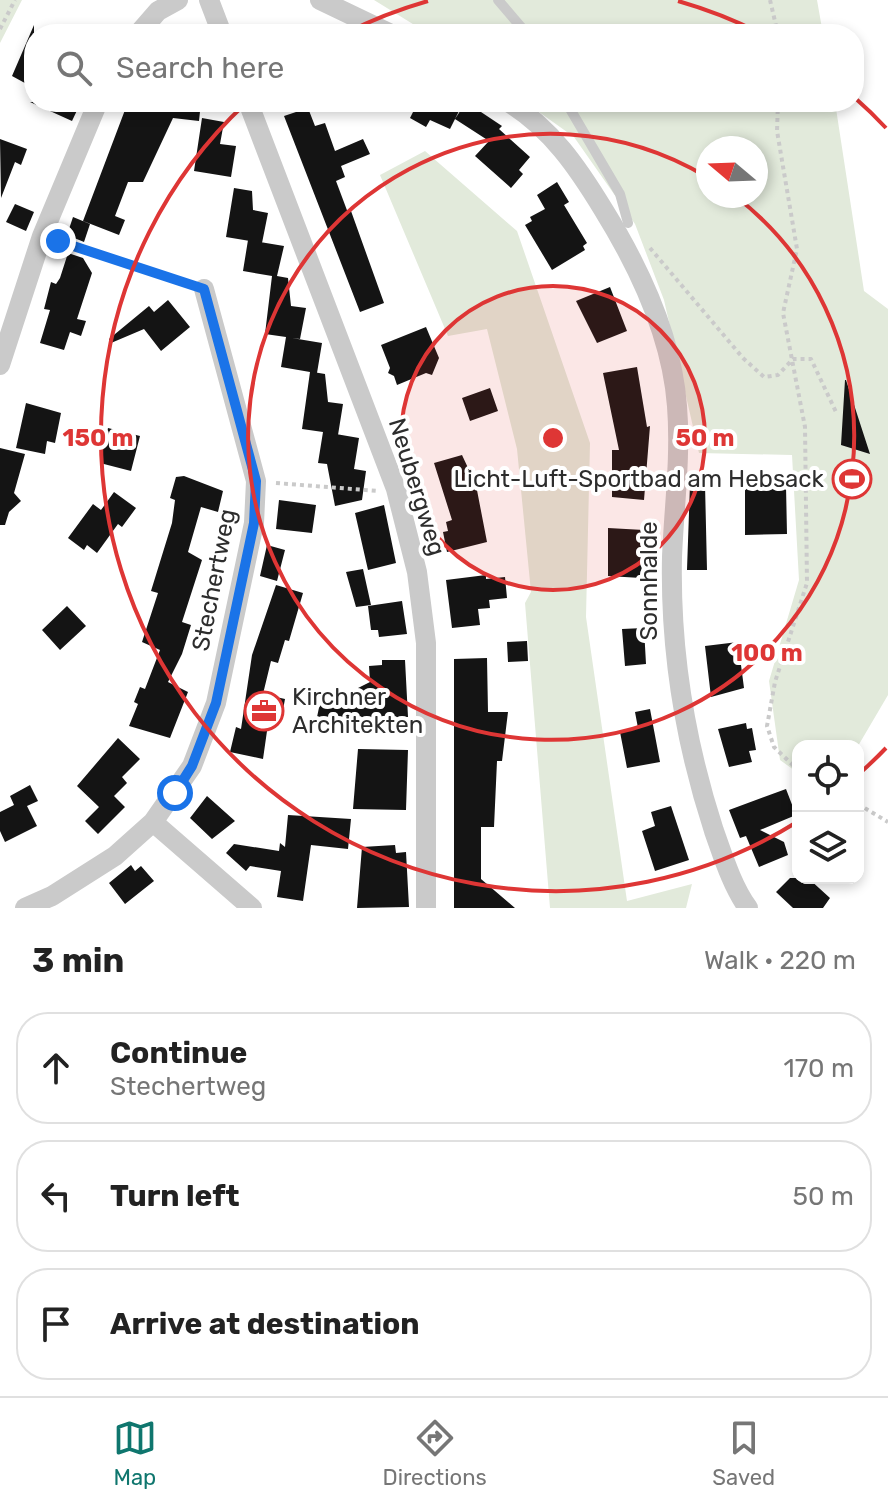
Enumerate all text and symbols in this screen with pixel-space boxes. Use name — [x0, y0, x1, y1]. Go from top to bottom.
search box — [24, 24, 864, 112]
icon: search — [52, 46, 96, 90]
text: Search here — [116, 50, 284, 86]
north arrow — [696, 136, 768, 208]
route end — [40, 223, 76, 259]
street label: Neubergweg — [383, 415, 451, 559]
text: 150 m — [63, 424, 133, 452]
centre of rings — [539, 424, 567, 452]
text: 50 m — [676, 424, 734, 452]
sports icon: Licht-Luft-Sportbad am Hebsack — [831, 458, 873, 500]
place label: Licht-Luft-Sportbad am Hebsack — [454, 465, 825, 493]
street label: Stechertweg — [186, 507, 242, 653]
street label: Sonnhalde — [635, 521, 663, 641]
text: 100 m — [731, 639, 803, 667]
place label: Kirchner Architekten — [292, 683, 423, 739]
office icon: Kirchner Architekten — [243, 690, 285, 732]
map controls — [792, 740, 864, 884]
button: locate — [792, 740, 864, 812]
route start — [157, 775, 193, 811]
button: layers — [792, 812, 864, 884]
text: 3 min — [32, 940, 124, 981]
text: Walk · 220 m — [704, 945, 856, 976]
text: Continue — [110, 1035, 247, 1071]
icon: ahead — [34, 1046, 78, 1090]
text: 170 m — [784, 1053, 854, 1084]
text: Stechertweg — [110, 1071, 266, 1102]
icon: left — [34, 1174, 78, 1218]
text: Turn left — [110, 1178, 240, 1214]
text: 50 m — [793, 1181, 854, 1212]
icon: arrive — [34, 1302, 78, 1346]
text: Arrive at destination — [110, 1306, 420, 1342]
tab: Map — [113, 1416, 157, 1491]
tab: Directions — [382, 1416, 487, 1491]
tab: Saved — [712, 1416, 775, 1491]

